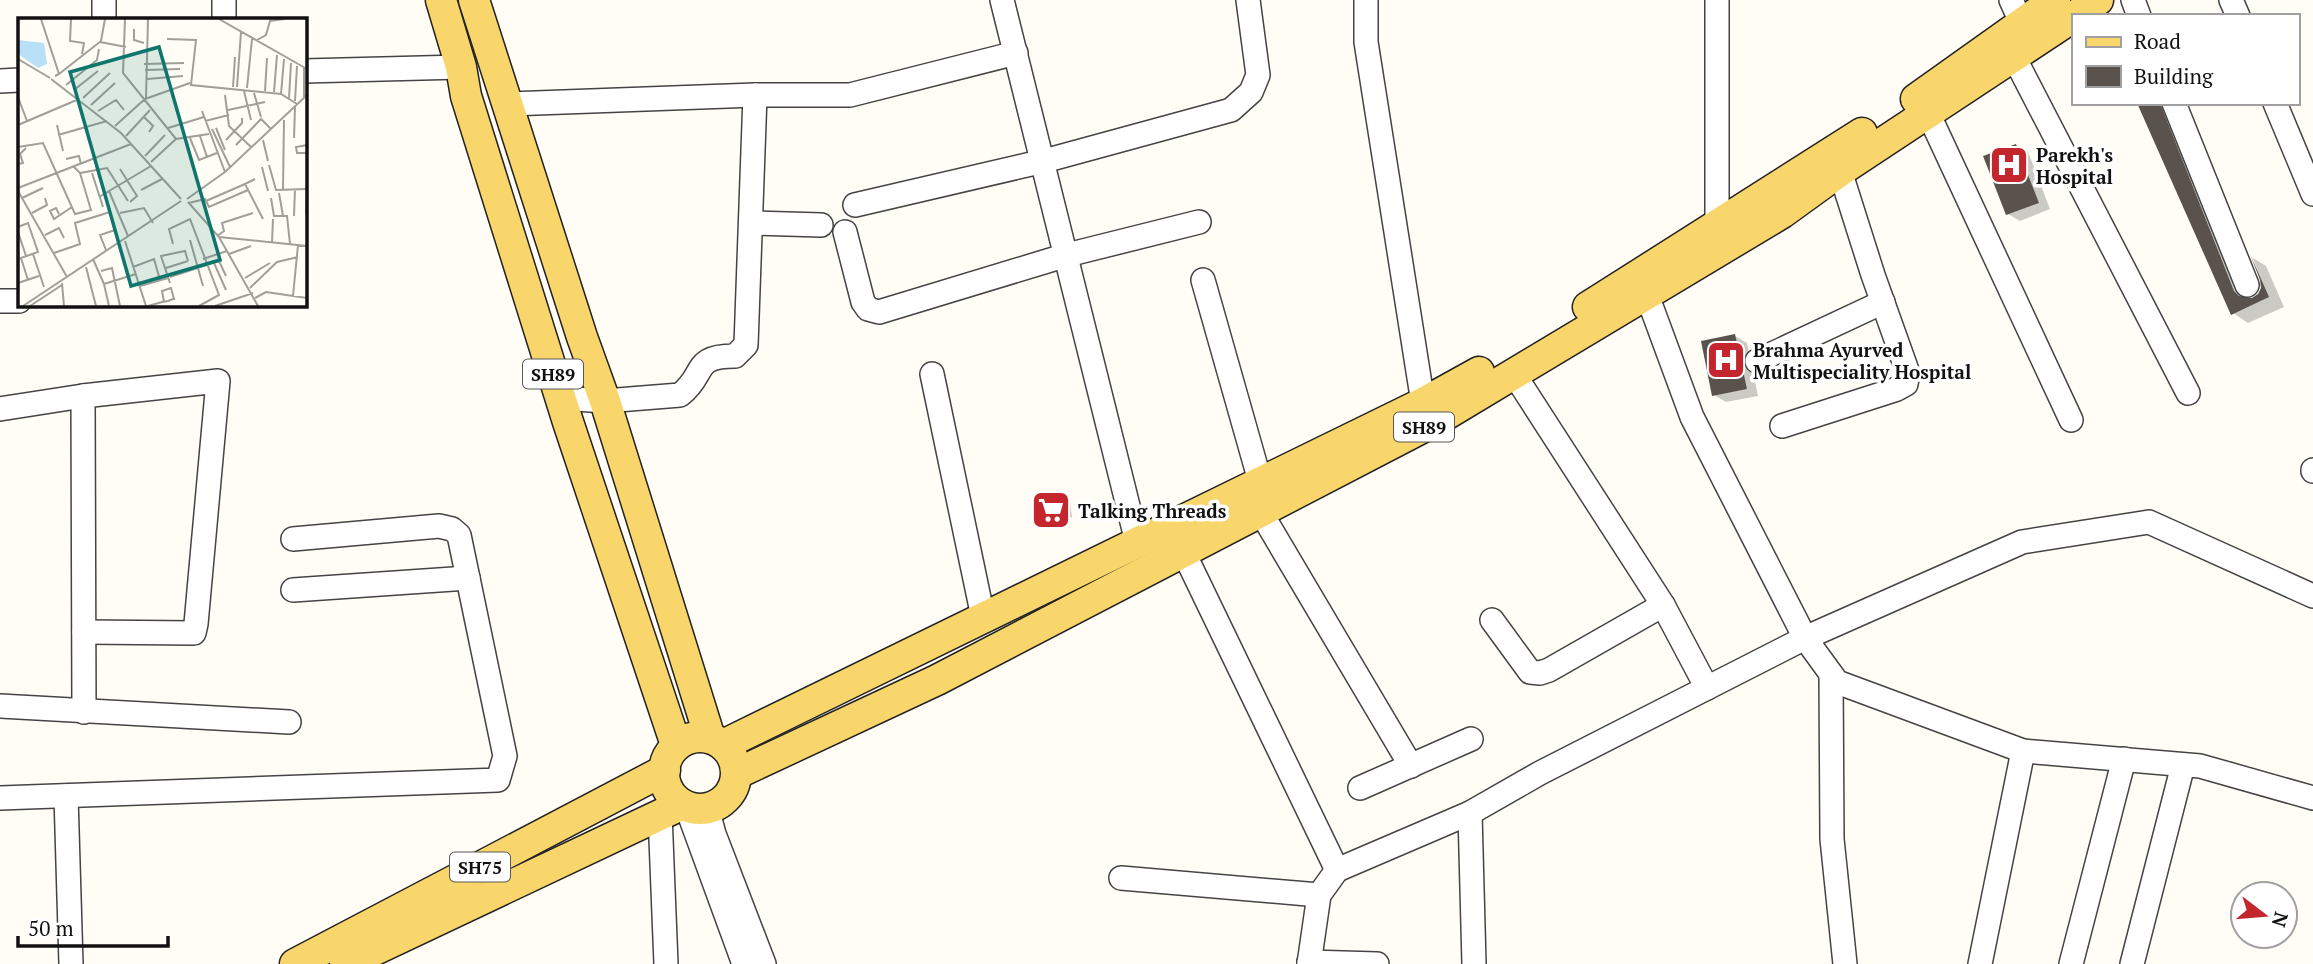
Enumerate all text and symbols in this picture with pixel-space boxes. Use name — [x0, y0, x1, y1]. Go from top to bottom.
legend — [2072, 14, 2299, 105]
inset map — [18, 18, 306, 306]
text: Road — [2134, 27, 2181, 55]
text: Building — [2134, 62, 2214, 90]
place label: Parekh's Hospital — [2036, 142, 2114, 189]
hospital icon: Parekh's Hospital — [1988, 144, 2030, 186]
place label: Brahma Ayurved Multispeciality Hospital — [1753, 337, 1971, 384]
hospital icon: Brahma Ayurved Multispeciality Hospital — [1705, 339, 1747, 381]
road number: SH89 — [523, 360, 583, 388]
road number: SH89 — [1394, 412, 1454, 442]
supermarket icon: Talking Threads — [1030, 489, 1072, 531]
place label: Talking Threads — [1078, 498, 1227, 523]
road number: SH75 — [450, 852, 510, 882]
north arrow — [2229, 880, 2299, 950]
scale bar — [18, 904, 168, 948]
text: N — [2267, 909, 2295, 931]
text: 50 m — [28, 914, 74, 942]

